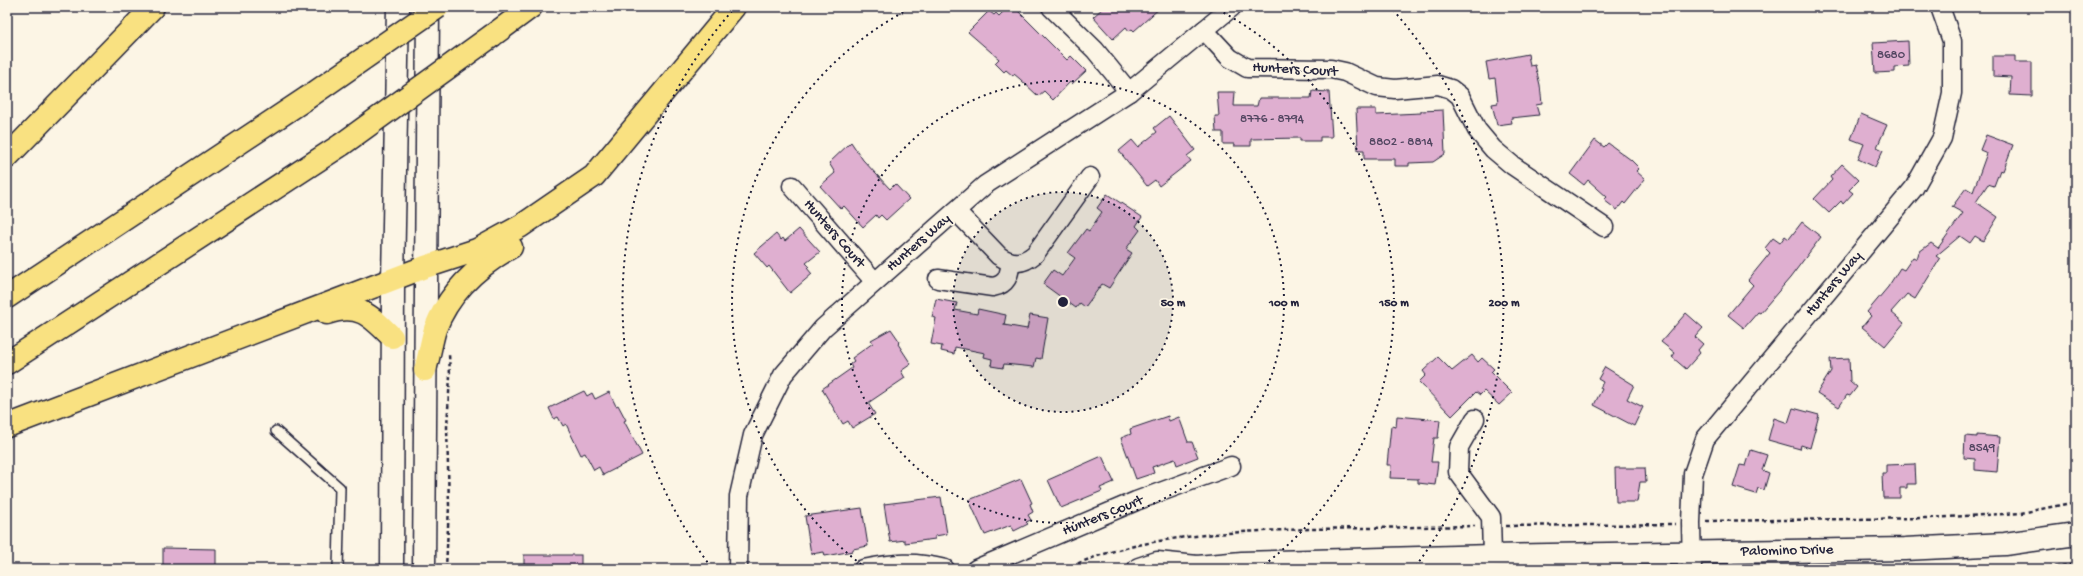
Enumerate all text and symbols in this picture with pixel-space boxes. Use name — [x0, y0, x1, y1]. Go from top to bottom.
house number: 8680 — [1877, 48, 1906, 63]
street label: Hunters Court — [1252, 59, 1340, 81]
house number: 8776 - 8794 — [1240, 112, 1304, 127]
house number: 8802 - 8814 — [1369, 135, 1433, 150]
street label: Hunters Court — [799, 196, 870, 274]
street label: Hunters Way — [883, 210, 955, 276]
street label: Hunters Way — [1802, 247, 1867, 320]
centre of rings — [1056, 295, 1070, 309]
text: 50 m — [1161, 297, 1186, 311]
text: 100 m — [1268, 297, 1299, 311]
text: 150 m — [1378, 297, 1409, 311]
text: 200 m — [1489, 297, 1520, 311]
house number: 8549 — [1969, 441, 1996, 456]
street label: Hunters Court — [1060, 491, 1148, 540]
street label: Palomino Drive — [1739, 541, 1834, 561]

